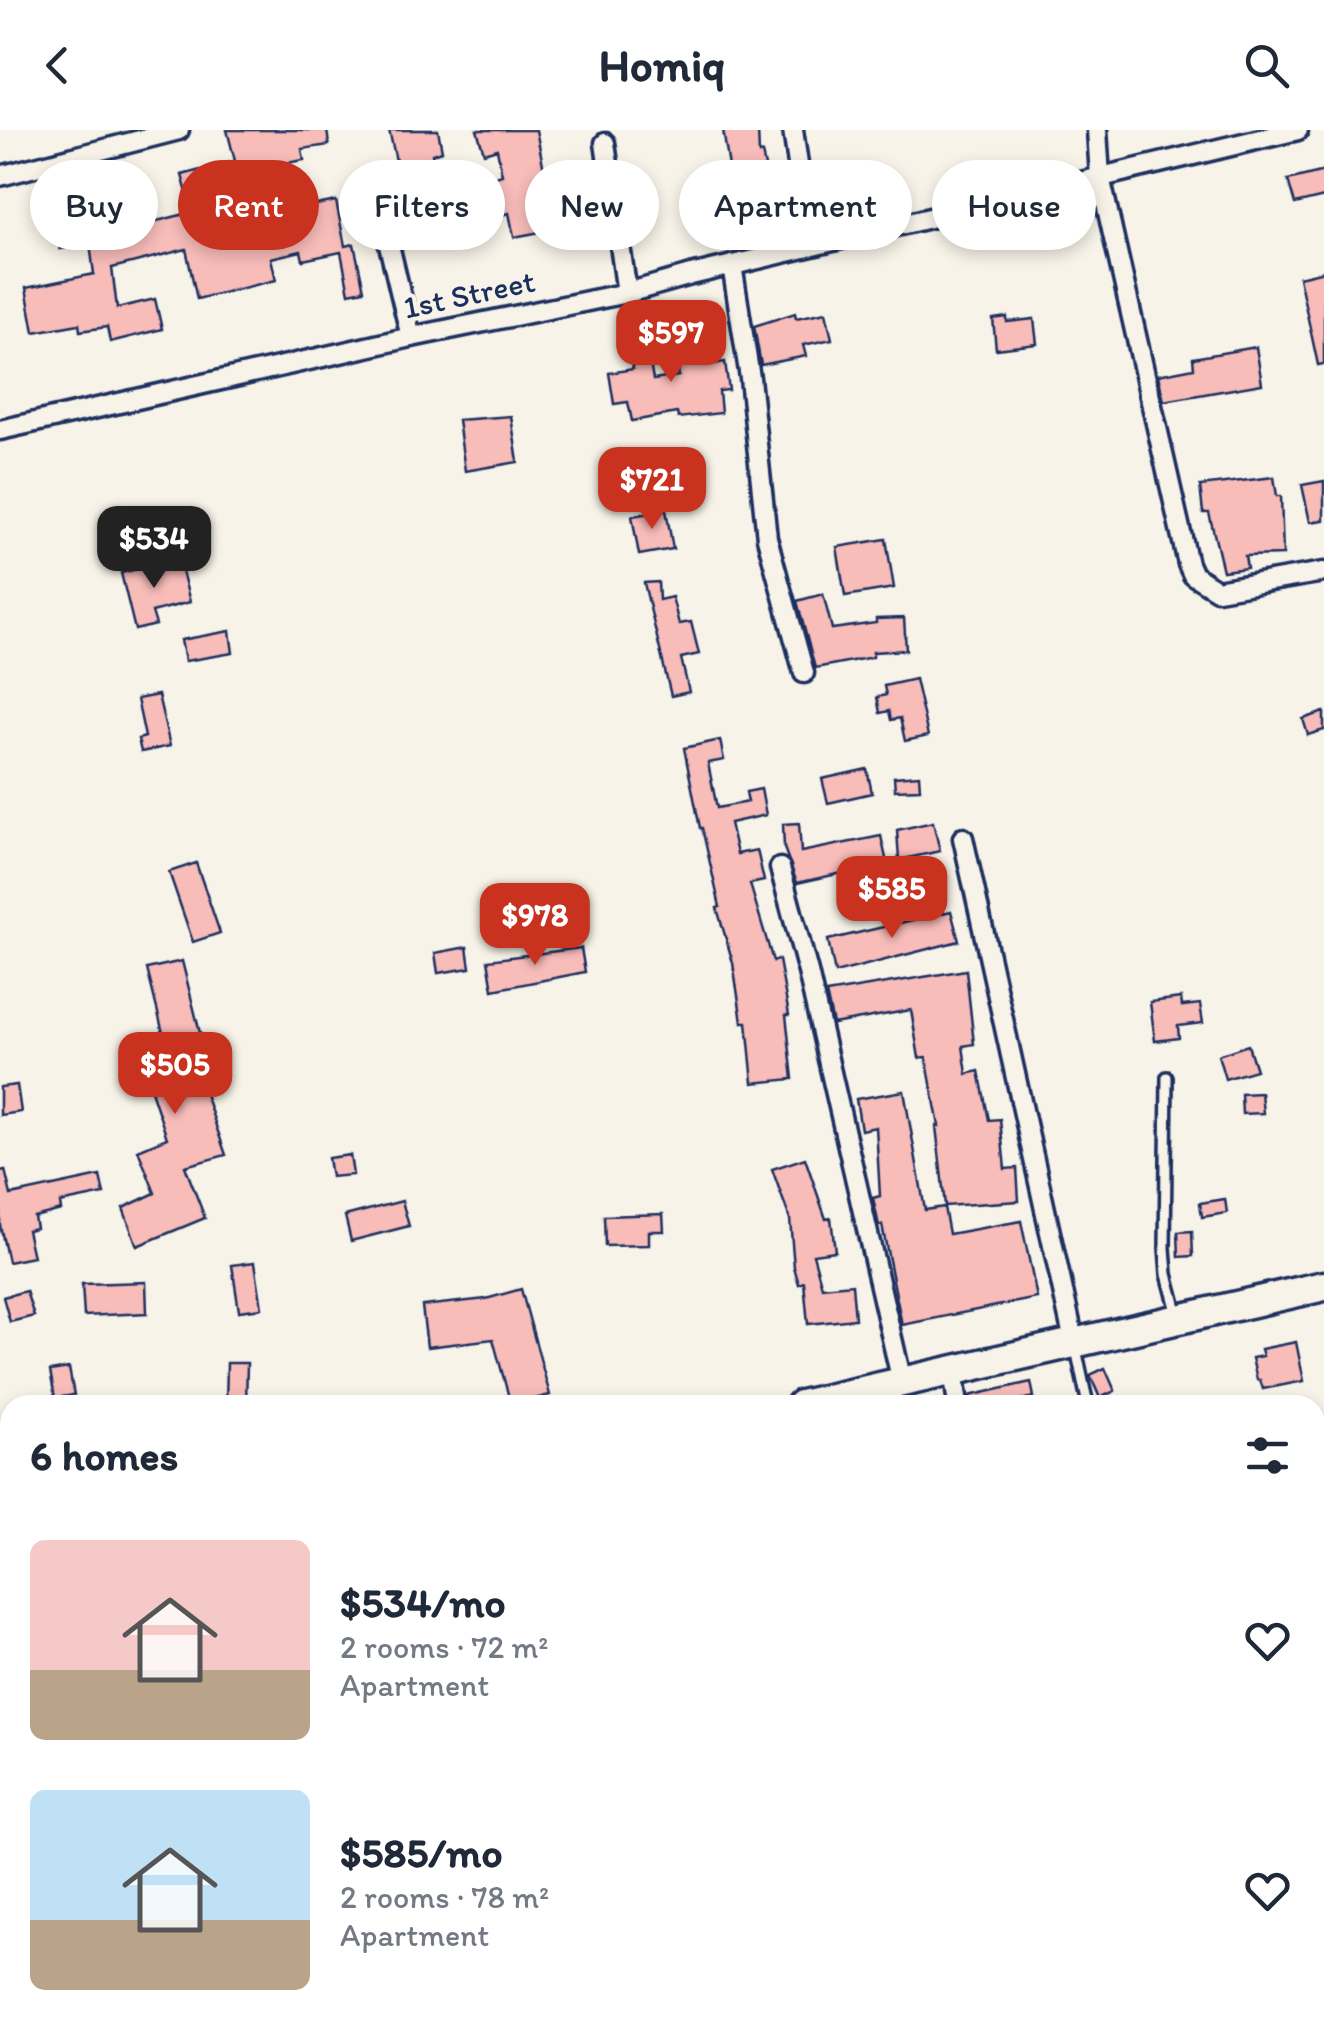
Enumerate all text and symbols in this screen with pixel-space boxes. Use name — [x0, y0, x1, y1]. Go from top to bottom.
icon: back — [30, 38, 85, 93]
text: Homiq — [599, 38, 725, 92]
icon: search — [1239, 38, 1294, 93]
chip: Buy — [30, 160, 158, 250]
chip: Rent — [178, 160, 319, 250]
chip: Filters — [339, 160, 505, 250]
chip: New — [525, 160, 659, 250]
chip: Apartment — [679, 160, 912, 250]
chip: House — [932, 160, 1096, 250]
street label: 1st Street — [400, 262, 538, 326]
pin: $597 — [612, 300, 730, 385]
text: $597 — [638, 313, 704, 351]
pin: $721 — [593, 447, 711, 532]
text: $721 — [620, 460, 684, 498]
pin: $534 — [95, 506, 213, 591]
text: $534 — [119, 519, 189, 557]
pin: $585 — [833, 856, 951, 941]
text: $585 — [858, 869, 926, 907]
pin: $978 — [476, 883, 594, 968]
text: $978 — [502, 896, 568, 934]
pin: $505 — [116, 1032, 234, 1117]
text: $505 — [140, 1045, 210, 1083]
icon: filters — [1240, 1428, 1295, 1483]
text: 6 homes — [30, 1430, 178, 1481]
text: $534/mo — [340, 1577, 506, 1628]
icon: home — [110, 1580, 230, 1700]
icon: heart — [1240, 1613, 1295, 1668]
text: 2 rooms · 72 m² — [340, 1628, 548, 1666]
text: Apartment — [340, 1666, 489, 1704]
text: $585/mo — [340, 1827, 503, 1878]
icon: home — [110, 1830, 230, 1950]
icon: heart — [1240, 1863, 1295, 1918]
text: 2 rooms · 78 m² — [340, 1878, 549, 1916]
text: Apartment — [340, 1916, 489, 1954]

